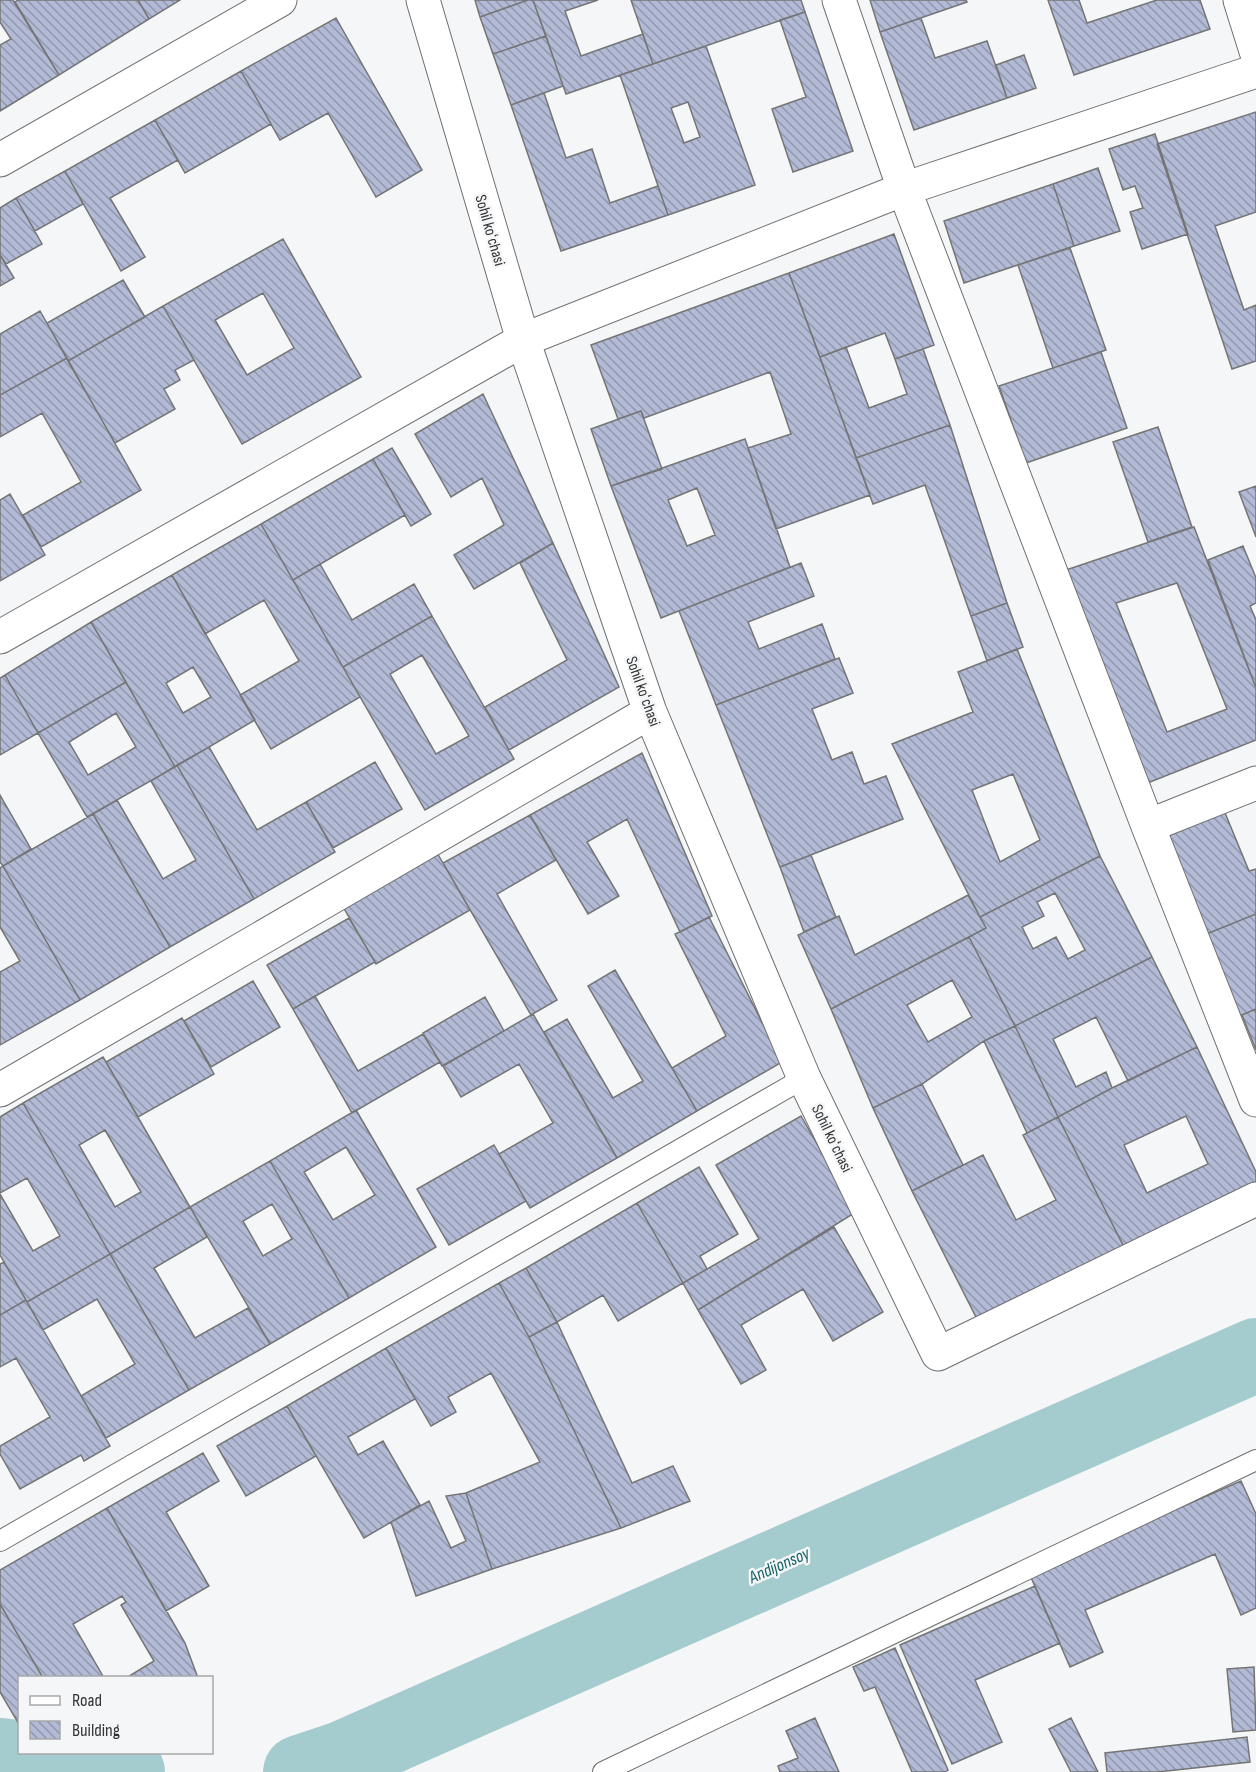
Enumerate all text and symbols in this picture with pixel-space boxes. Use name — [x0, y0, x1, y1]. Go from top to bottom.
street label: Sohil koʻchasi — [470, 193, 509, 268]
street label: Sohil koʻchasi — [621, 654, 664, 729]
street label: Sohil koʻchasi — [807, 1102, 856, 1176]
water label: Andijonsoy — [745, 1542, 814, 1589]
legend — [18, 1676, 213, 1754]
text: Road — [72, 1690, 102, 1711]
text: Building — [72, 1720, 120, 1741]

